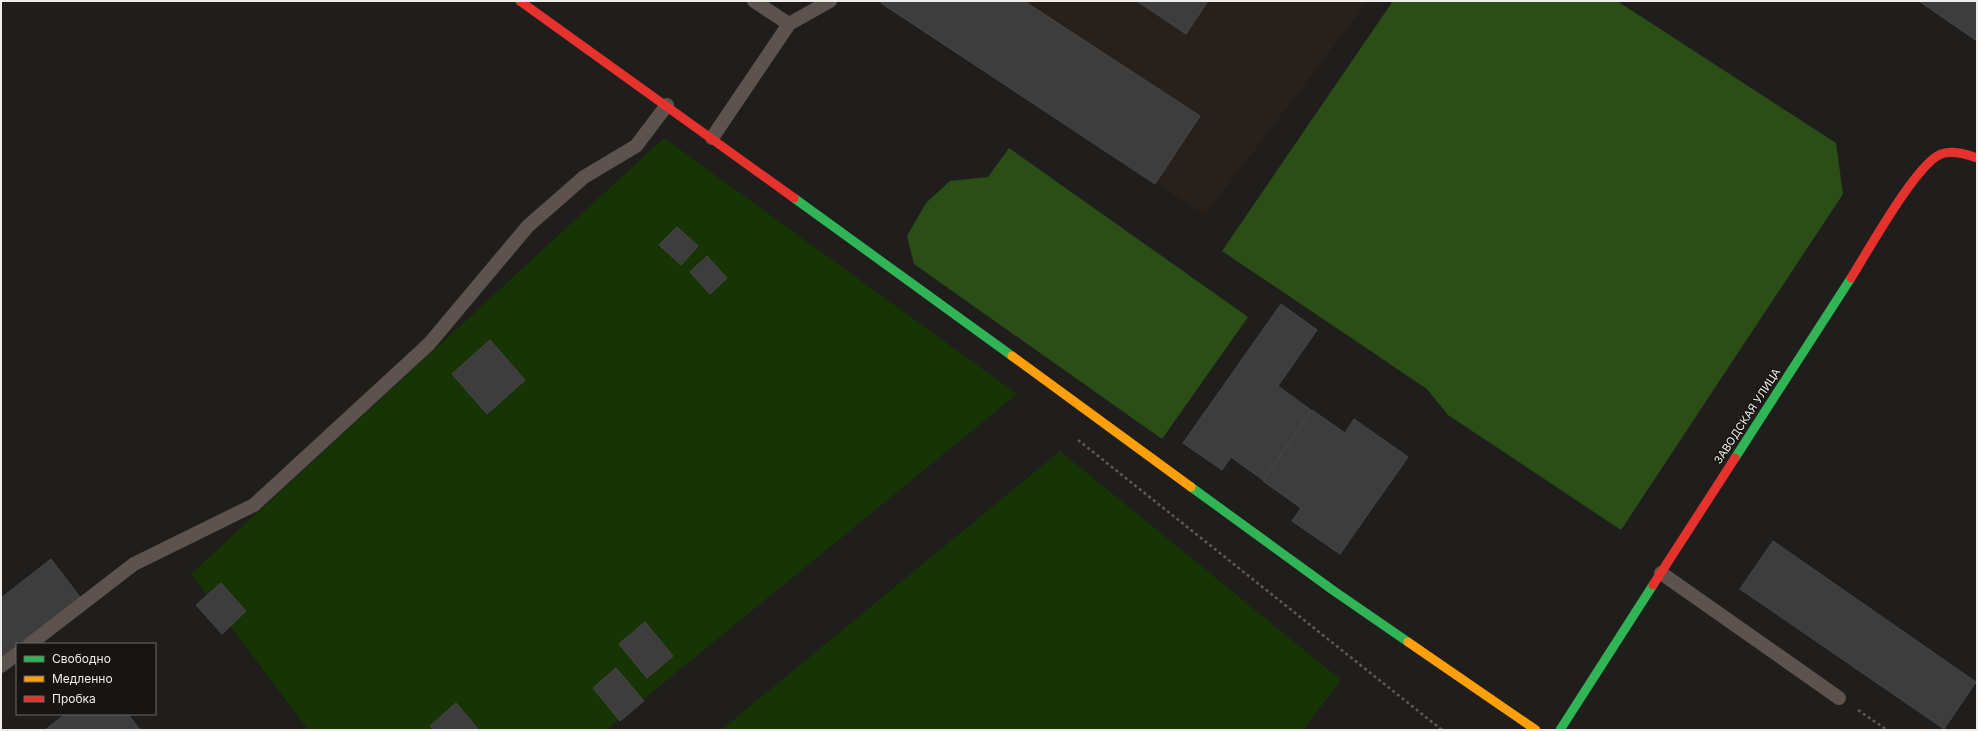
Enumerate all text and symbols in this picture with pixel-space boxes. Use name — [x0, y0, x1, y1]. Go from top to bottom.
street label: ЗАВОДСКАЯ УЛИЦА — [1711, 365, 1783, 466]
legend — [16, 643, 156, 715]
text: Свободно — [52, 651, 111, 666]
text: Медленно — [52, 671, 113, 686]
text: Пробка — [52, 691, 96, 706]

